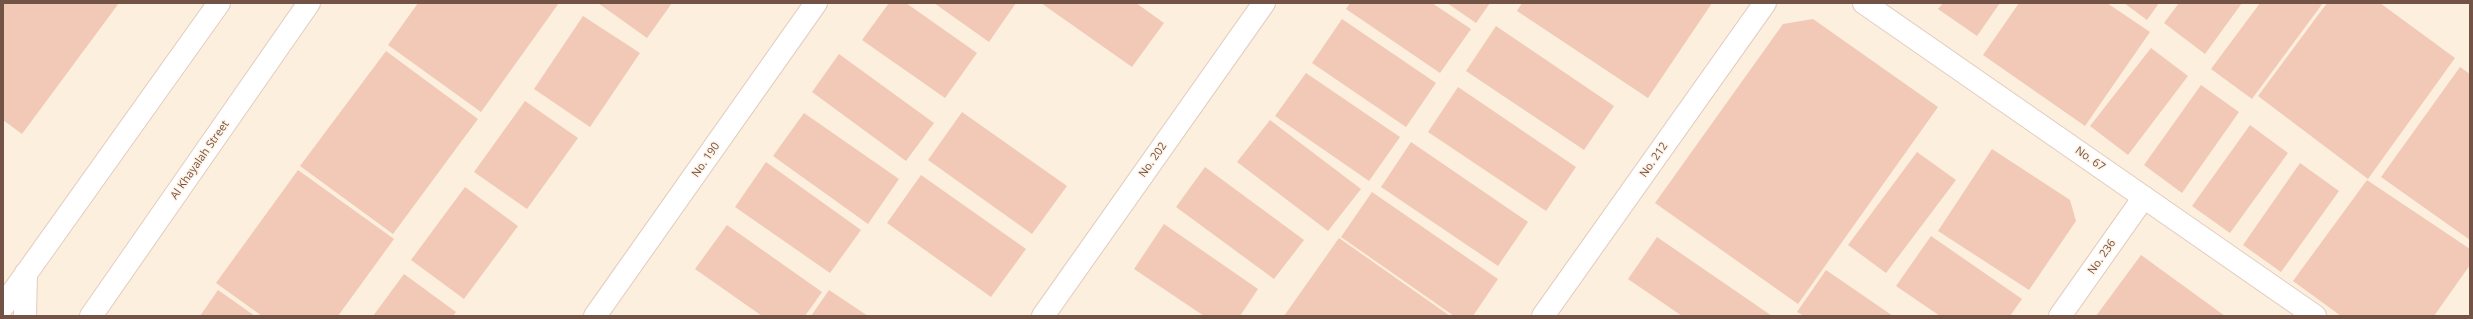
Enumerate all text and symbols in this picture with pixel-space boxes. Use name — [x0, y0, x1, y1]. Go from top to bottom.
street label: Al Khayalah Street — [168, 118, 232, 202]
street label: No. 190 — [689, 140, 723, 180]
street label: No. 202 — [1136, 140, 1170, 180]
street label: No. 212 — [1637, 140, 1671, 180]
street label: No. 67 — [2073, 144, 2107, 174]
street label: No. 236 — [2085, 237, 2119, 277]

